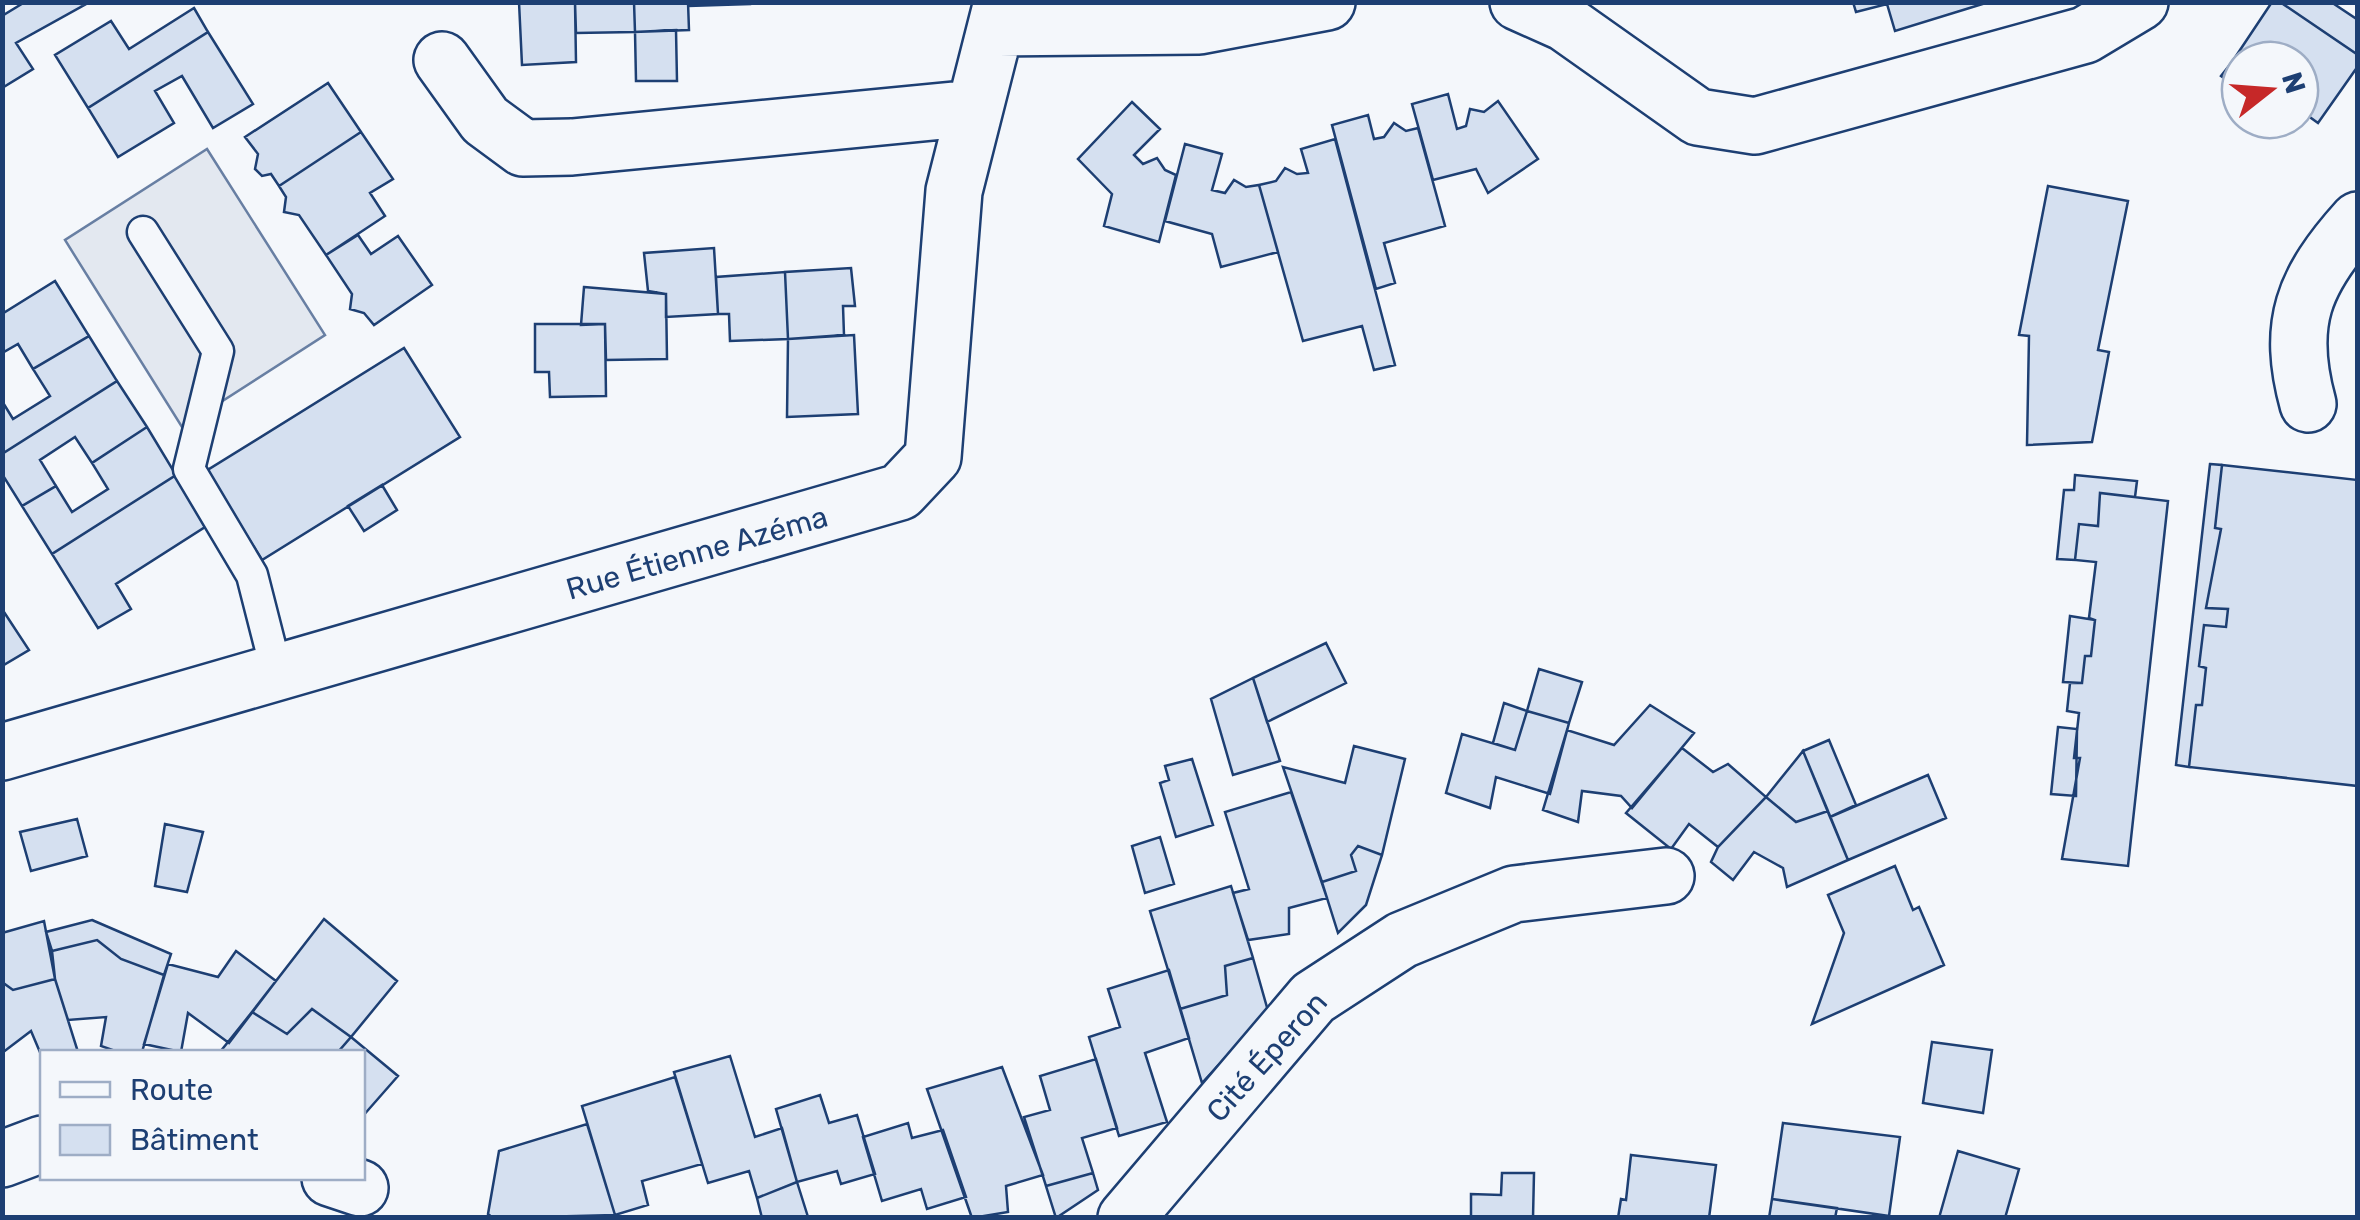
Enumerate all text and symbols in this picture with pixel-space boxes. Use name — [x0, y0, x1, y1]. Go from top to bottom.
north arrow — [2220, 40, 2320, 140]
text: N — [2275, 68, 2312, 97]
street label: Rue Étienne Azéma — [562, 498, 832, 608]
street label: Cité Éperon — [1199, 985, 1335, 1129]
legend — [40, 1050, 365, 1180]
text: Route — [130, 1072, 213, 1108]
text: Bâtiment — [130, 1122, 259, 1158]

